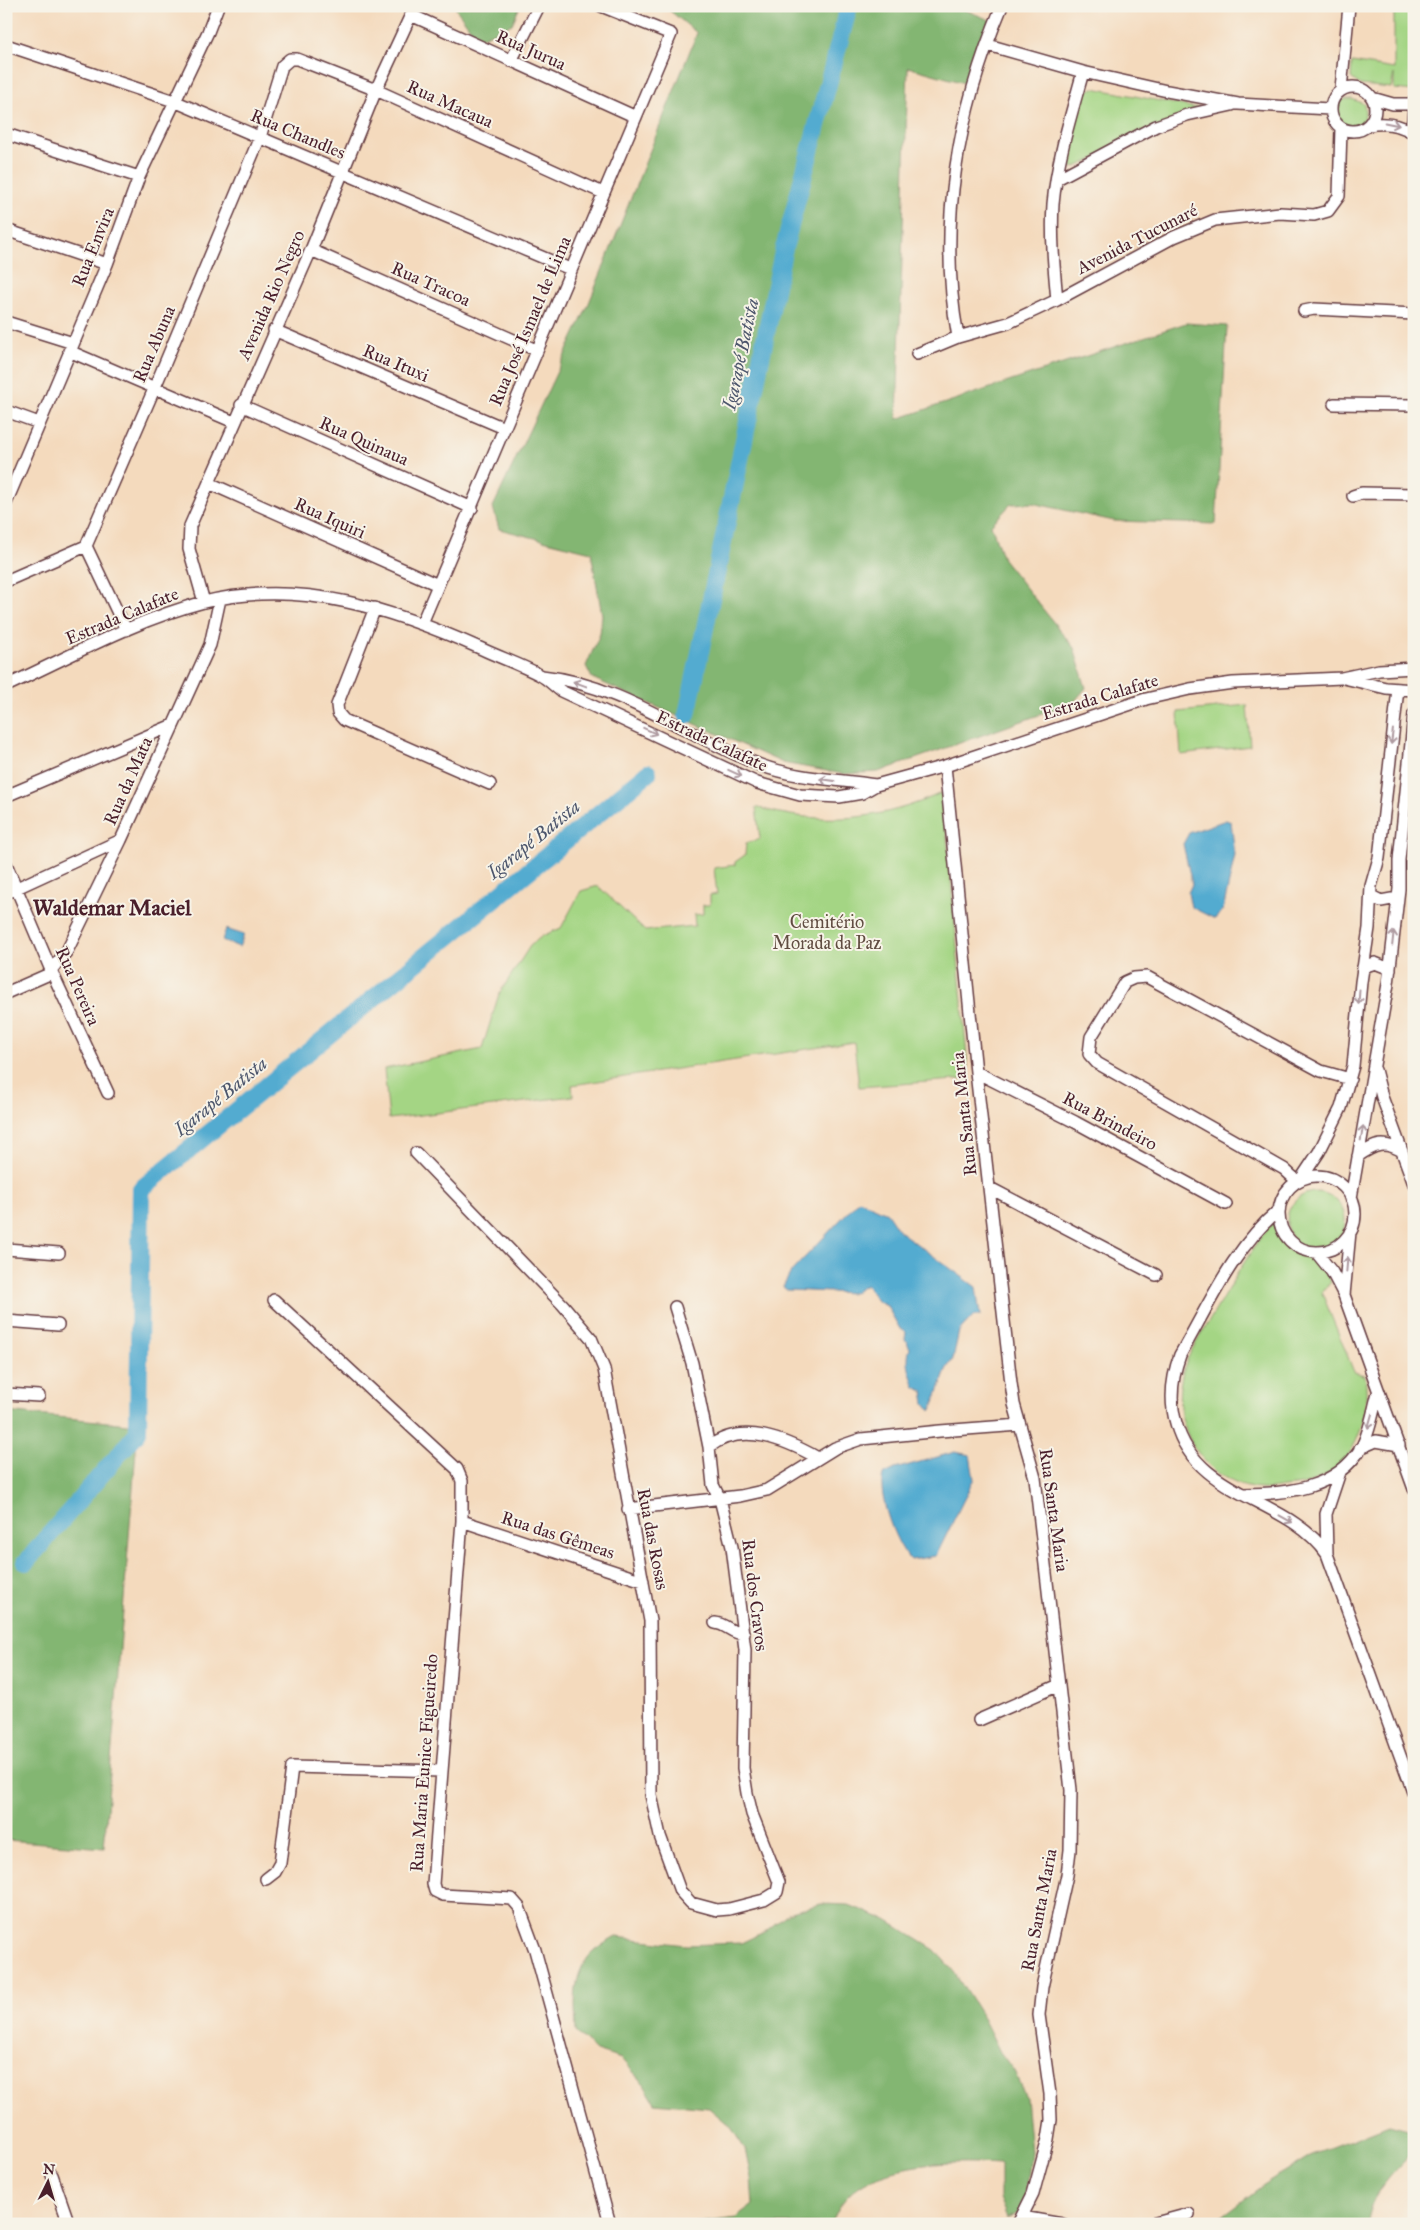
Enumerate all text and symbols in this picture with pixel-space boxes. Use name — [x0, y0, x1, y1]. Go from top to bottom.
street label: Rua Jurua — [492, 25, 570, 76]
street label: Rua Macaua — [403, 75, 497, 133]
street label: Rua Chandles — [247, 104, 349, 164]
one-way arrow — [1383, 120, 1399, 129]
street label: Avenida Tucunaré — [1072, 199, 1202, 279]
street label: Rua Envira — [67, 204, 119, 290]
street label: Avenida Rio Negro — [232, 227, 310, 365]
street label: Rua José Ismael de Lima — [484, 233, 577, 409]
street label: Rua Tracoa — [388, 257, 474, 311]
water label: Igarapé Batista — [717, 296, 764, 413]
street label: Rua Abuna — [128, 302, 180, 386]
street label: Rua Ituxi — [360, 339, 432, 387]
street label: Rua Quinaua — [316, 412, 412, 471]
street label: Rua Iquiri — [291, 493, 369, 544]
street label: Estrada Calafate — [62, 582, 182, 650]
street label: Estrada Calafate — [1039, 669, 1161, 725]
one-way arrow — [573, 679, 588, 688]
street label: Estrada Calafate — [653, 706, 771, 776]
one-way arrow — [642, 727, 657, 737]
one-way arrow — [1387, 729, 1397, 745]
street label: Rua da Mata — [99, 733, 157, 829]
one-way arrow — [727, 769, 742, 778]
one-way arrow — [820, 775, 836, 785]
water label: Igarapé Batista — [481, 795, 585, 885]
district label: Waldemar Maciel — [33, 894, 192, 921]
park label: Cemitério Morada da Paz — [773, 911, 881, 954]
one-way arrow — [1388, 930, 1398, 946]
street label: Rua Pereira — [51, 943, 105, 1029]
one-way arrow — [1355, 988, 1364, 1004]
street label: Rua Santa Maria — [947, 1051, 981, 1177]
water label: Igarapé Batista — [168, 1052, 272, 1142]
street label: Rua Brindeiro — [1059, 1087, 1161, 1155]
one-way arrow — [1358, 1125, 1368, 1141]
one-way arrow — [1343, 1256, 1352, 1272]
one-way arrow — [1364, 1413, 1374, 1429]
street label: Rua Santa Maria — [1034, 1447, 1074, 1574]
street label: Rua das Rosas — [632, 1486, 674, 1592]
street label: Rua das Gêmeas — [498, 1506, 618, 1564]
one-way arrow — [1278, 1515, 1293, 1524]
street label: Rua dos Cravos — [737, 1538, 773, 1652]
street label: Rua Maria Eunice Figueiredo — [405, 1653, 444, 1873]
street label: Rua Santa Maria — [1016, 1846, 1062, 1973]
north arrow — [22, 2158, 72, 2208]
text: N — [42, 2161, 56, 2179]

